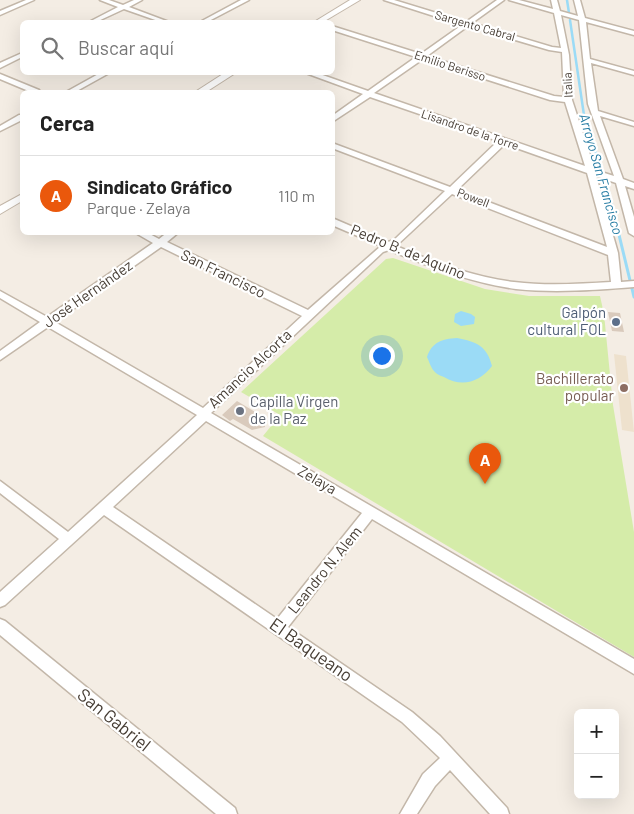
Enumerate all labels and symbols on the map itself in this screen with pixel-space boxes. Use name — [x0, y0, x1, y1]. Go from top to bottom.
street label: Sargento Cabral — [434, 7, 517, 43]
street label: Emilio Berisso — [413, 47, 488, 83]
street label: Italia — [559, 72, 575, 98]
street label: Lisandro de la Torre — [420, 106, 521, 152]
water label: Arroyo San Francisco — [576, 111, 627, 236]
street label: Powell — [455, 185, 492, 210]
street label: Pedro B. de Aquino — [348, 220, 468, 282]
street label: San Francisco — [178, 245, 269, 301]
street label: José Hernández — [39, 256, 136, 331]
place label: Galpón cultural FOL — [527, 303, 606, 338]
marker: Galpón cultural FOL — [610, 316, 622, 328]
street label: Amancio Alcorta — [204, 325, 295, 411]
your location — [369, 343, 395, 369]
place label: Bachillerato popular — [536, 369, 615, 404]
marker: Bachillerato popular — [618, 382, 630, 394]
place label: Capilla Virgen de la Paz — [250, 392, 338, 427]
marker: Capilla Virgen de la Paz — [234, 405, 246, 417]
pin: A — [469, 443, 501, 484]
street label: Zelaya — [295, 461, 340, 497]
street label: Leandro N. Alem — [284, 522, 365, 617]
street label: El Baqueano — [266, 612, 357, 686]
street label: San Gabriel — [74, 683, 156, 755]

